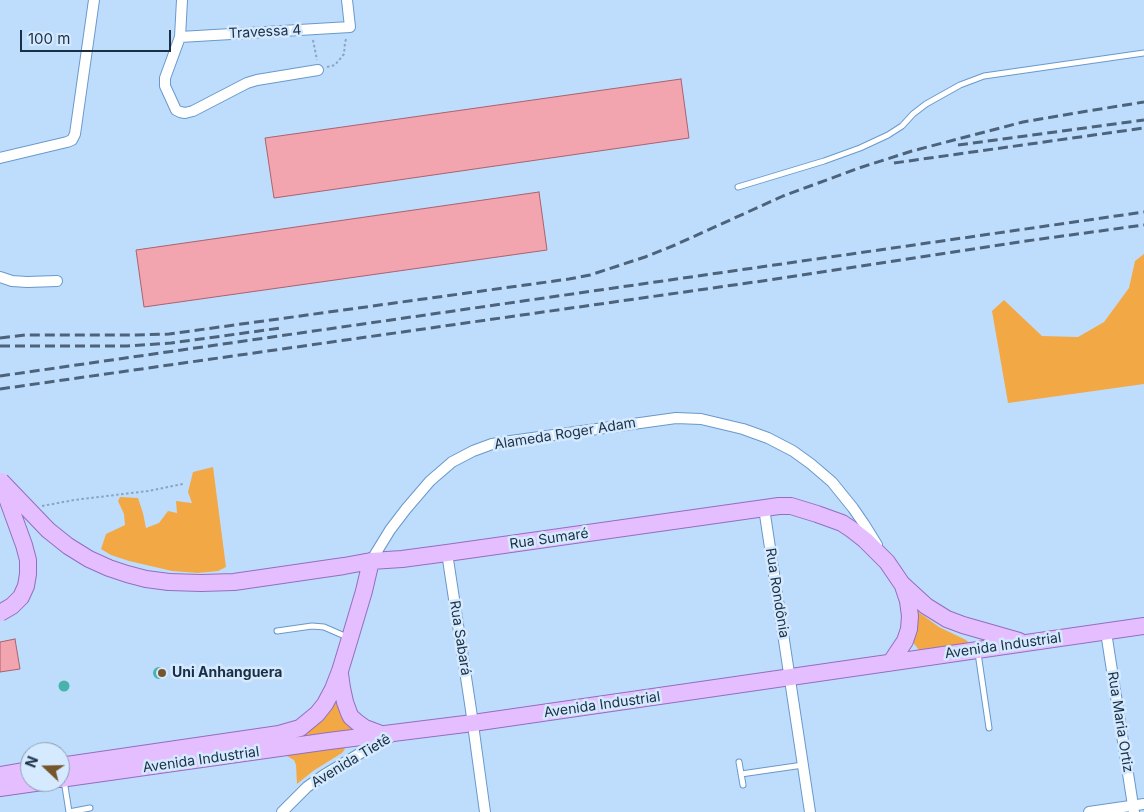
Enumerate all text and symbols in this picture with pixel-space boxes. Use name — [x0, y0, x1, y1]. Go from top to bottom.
scale bar — [22, 20, 174, 52]
street label: Travessa 4 — [228, 22, 302, 42]
text: 100 m — [28, 29, 70, 48]
street label: Alameda Roger Adam — [493, 415, 637, 453]
street label: Rua Sumaré — [508, 525, 590, 553]
street label: Rua Rondônia — [762, 547, 792, 639]
street label: Rua Sabará — [446, 599, 474, 677]
street label: Avenida Industrial — [944, 630, 1062, 662]
place label: Uni Anhanguera — [172, 665, 282, 681]
marker: Uni Anhanguera — [156, 667, 168, 679]
street label: Rua Maria Ortiz — [1104, 670, 1136, 774]
street label: Avenida Industrial — [543, 689, 661, 721]
street label: Avenida Tietê — [308, 731, 394, 791]
north arrow — [20, 742, 70, 792]
street label: Avenida Industrial — [142, 744, 260, 776]
text: N — [22, 754, 41, 770]

